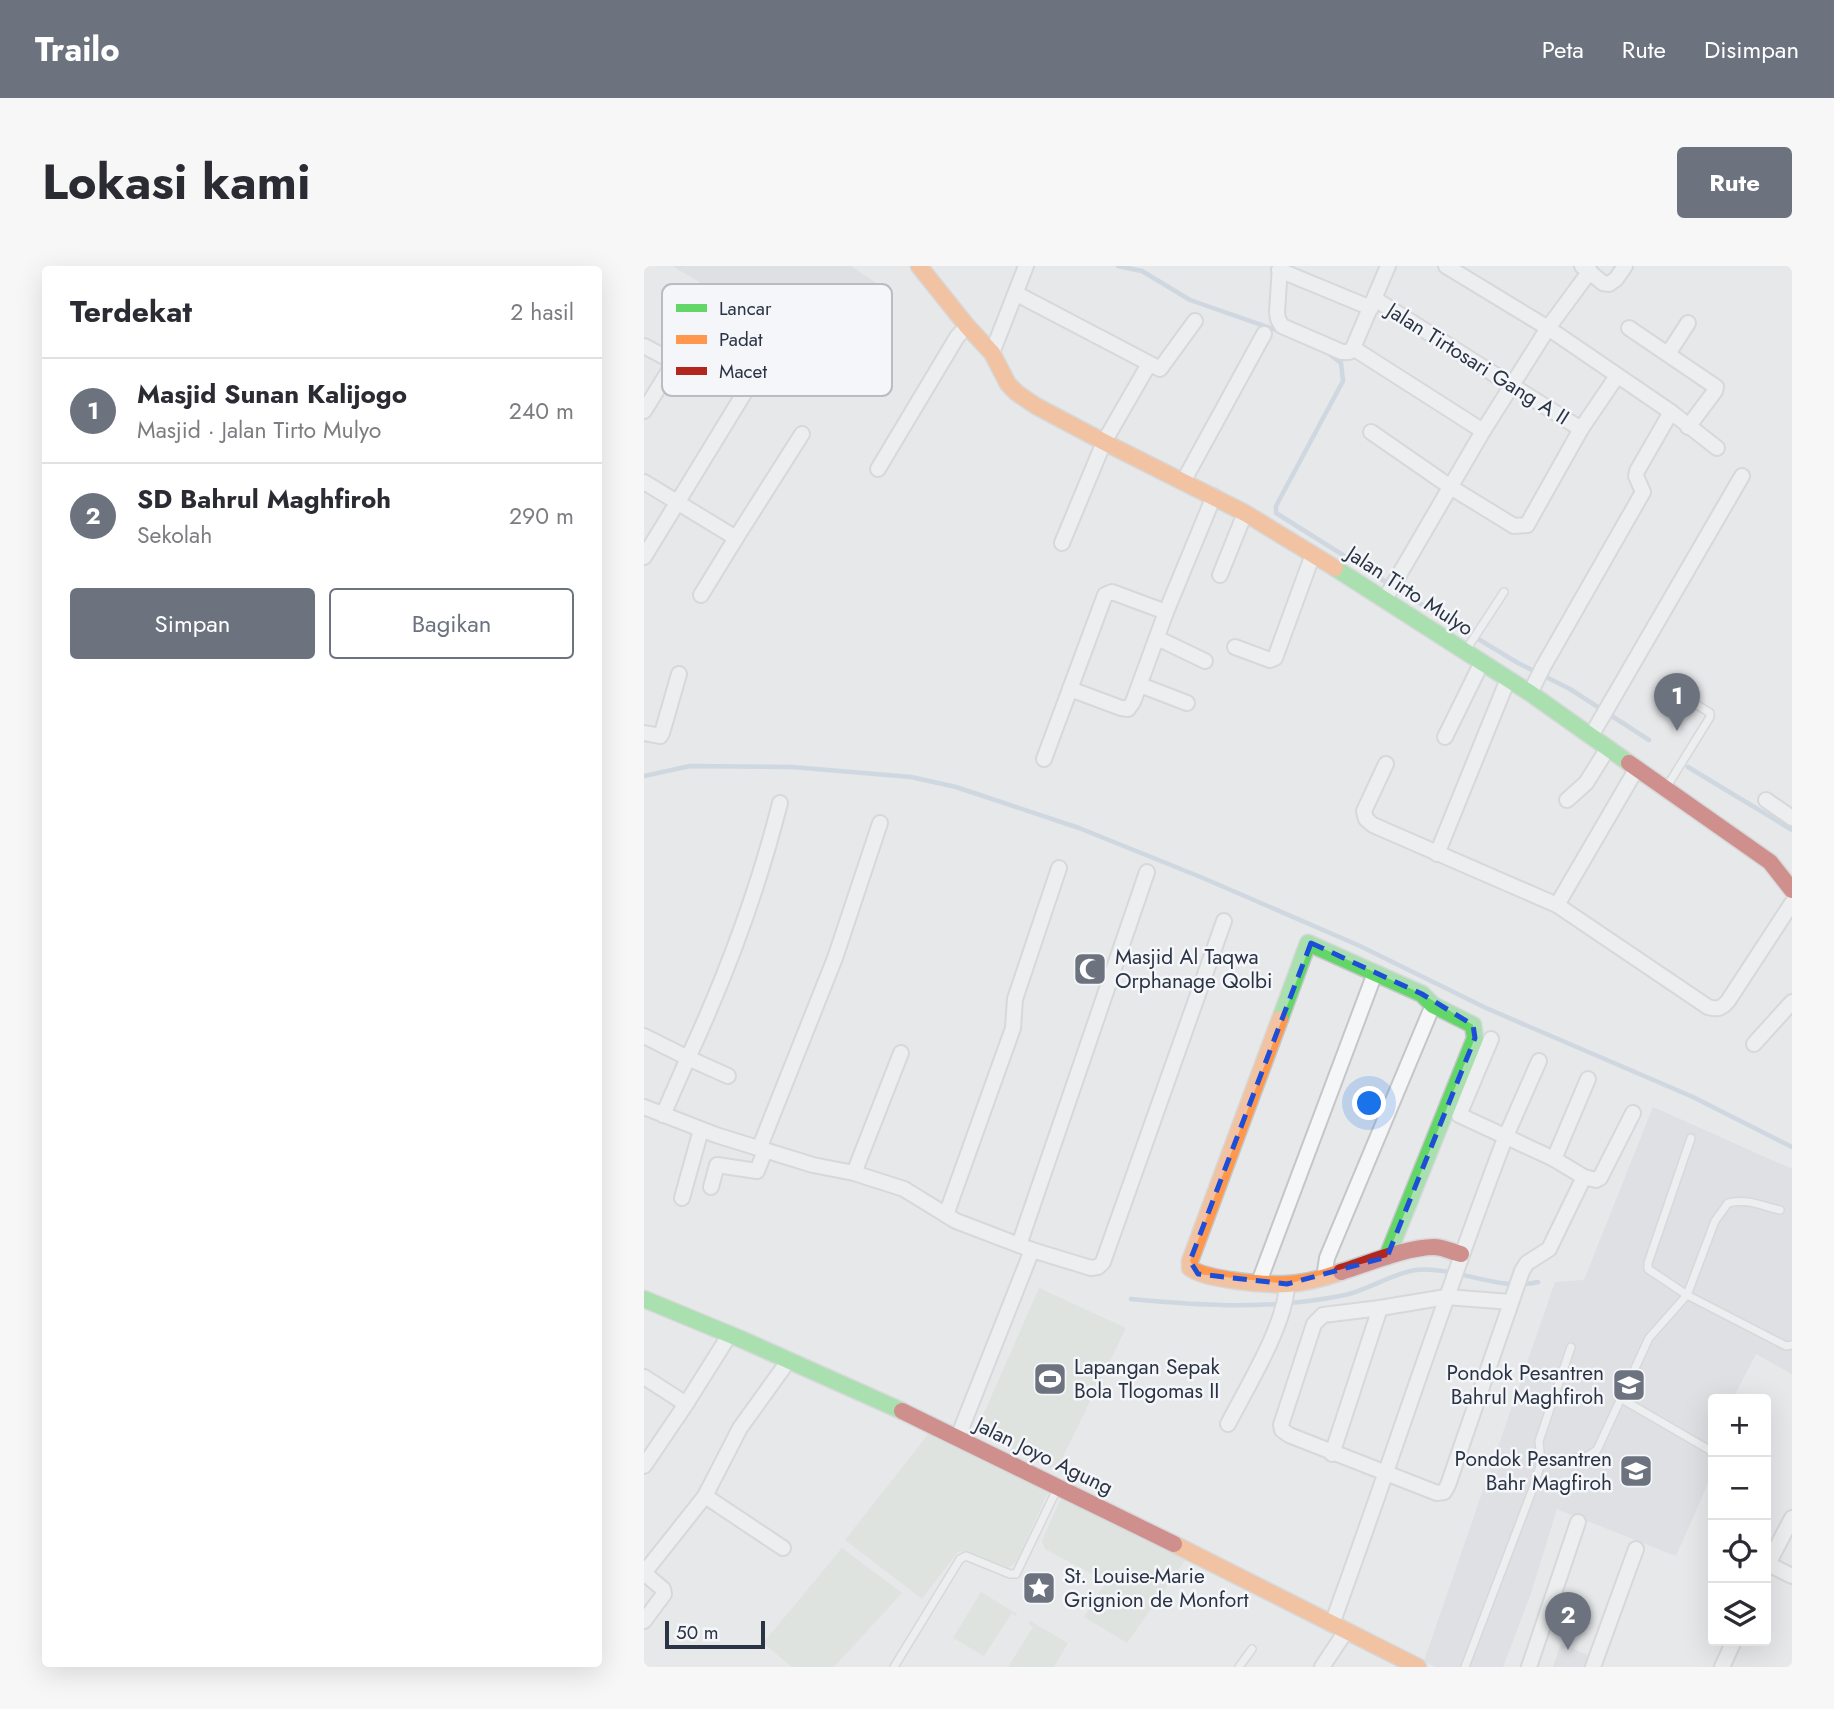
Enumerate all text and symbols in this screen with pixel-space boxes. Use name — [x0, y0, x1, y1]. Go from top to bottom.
text: Trailo — [35, 26, 120, 73]
text: Peta — [1542, 32, 1584, 67]
text: Rute — [1622, 32, 1666, 67]
text: Disimpan — [1704, 32, 1799, 67]
text: Lokasi kami — [42, 147, 310, 217]
button: Rute — [1677, 147, 1792, 218]
legend — [662, 284, 892, 396]
text: Terdekat — [70, 290, 192, 333]
street label: Jalan Tirtosari Gang A II — [1378, 294, 1575, 432]
text: 2 hasil — [510, 295, 574, 329]
text: Lancar — [719, 295, 772, 322]
text: Padat — [719, 326, 763, 353]
text: Macet — [719, 358, 767, 385]
text: Masjid Sunan Kalijogo — [137, 375, 407, 413]
text: 1 — [87, 394, 99, 428]
text: 240 m — [509, 394, 574, 428]
text: Masjid · Jalan Tirto Mulyo — [137, 413, 381, 447]
text: SD Bahrul Maghfiroh — [137, 480, 391, 518]
text: 2 — [85, 499, 101, 533]
text: 290 m — [509, 499, 574, 533]
text: Sekolah — [137, 518, 212, 552]
street label: Jalan Tirto Mulyo — [1338, 537, 1479, 643]
button: Simpan — [70, 588, 315, 659]
button: Bagikan — [329, 588, 574, 659]
pin: 1 — [1654, 673, 1700, 731]
place label: Masjid Al Taqwa Orphanage Qolbi — [1115, 942, 1272, 996]
mosque icon: Masjid Al Taqwa Orphanage Qolbi — [1071, 950, 1109, 988]
your location — [1352, 1086, 1386, 1120]
place label: Lapangan Sepak Bola Tlogomas II — [1074, 1352, 1220, 1406]
place label: Pondok Pesantren Bahrul Maghfiroh — [1447, 1358, 1604, 1412]
sports icon: Lapangan Sepak Bola Tlogomas II — [1031, 1360, 1069, 1398]
school or university icon: Pondok Pesantren Bahrul Maghfiroh — [1610, 1366, 1648, 1404]
map controls — [1708, 1394, 1771, 1646]
button: + — [1708, 1394, 1771, 1457]
street label: Jalan Joyo Agung — [967, 1408, 1118, 1502]
place label: Pondok Pesantren Bahr Magfiroh — [1455, 1444, 1612, 1498]
school or university icon: Pondok Pesantren Bahr Magfiroh — [1617, 1452, 1655, 1490]
button: − — [1708, 1457, 1771, 1520]
button: locate — [1708, 1520, 1771, 1583]
place label: St. Louise-Marie Grignion de Monfort — [1064, 1561, 1248, 1615]
place icon: St. Louise-Marie Grignion de Monfort — [1020, 1569, 1058, 1607]
button: layers — [1708, 1583, 1771, 1646]
pin: 2 — [1545, 1592, 1591, 1650]
scale bar — [665, 1618, 765, 1650]
text: 50 m — [676, 1619, 719, 1646]

